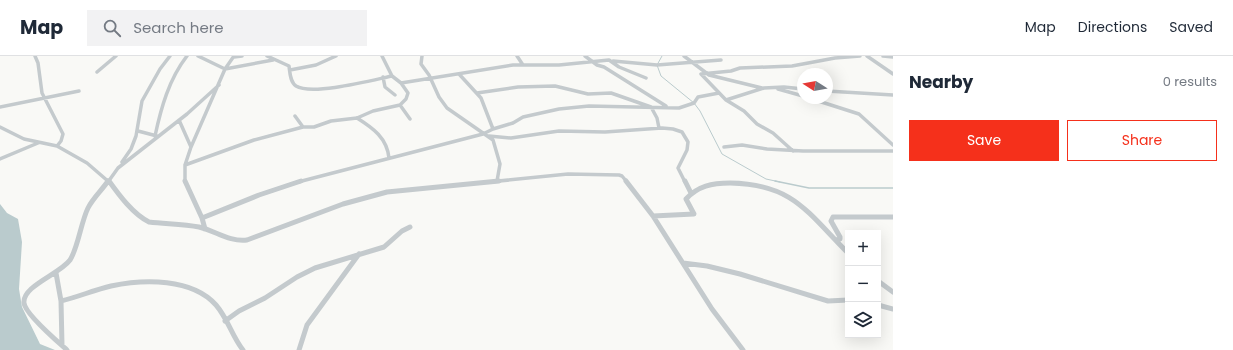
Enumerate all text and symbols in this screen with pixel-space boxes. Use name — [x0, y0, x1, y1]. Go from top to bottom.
search box — [87, 10, 367, 46]
text: Map — [20, 14, 63, 41]
icon: search — [101, 17, 123, 39]
text: Search here — [133, 17, 224, 38]
text: Map — [1025, 17, 1056, 37]
text: Directions — [1078, 17, 1147, 37]
text: Saved — [1169, 17, 1213, 37]
north arrow — [797, 68, 833, 104]
text: Nearby — [909, 70, 973, 94]
text: 0 results — [1163, 72, 1217, 91]
button: Save — [909, 120, 1059, 161]
button: Share — [1067, 120, 1217, 161]
map controls — [845, 230, 881, 338]
button: + — [845, 230, 881, 266]
button: − — [845, 266, 881, 302]
button: layers — [845, 302, 881, 338]

